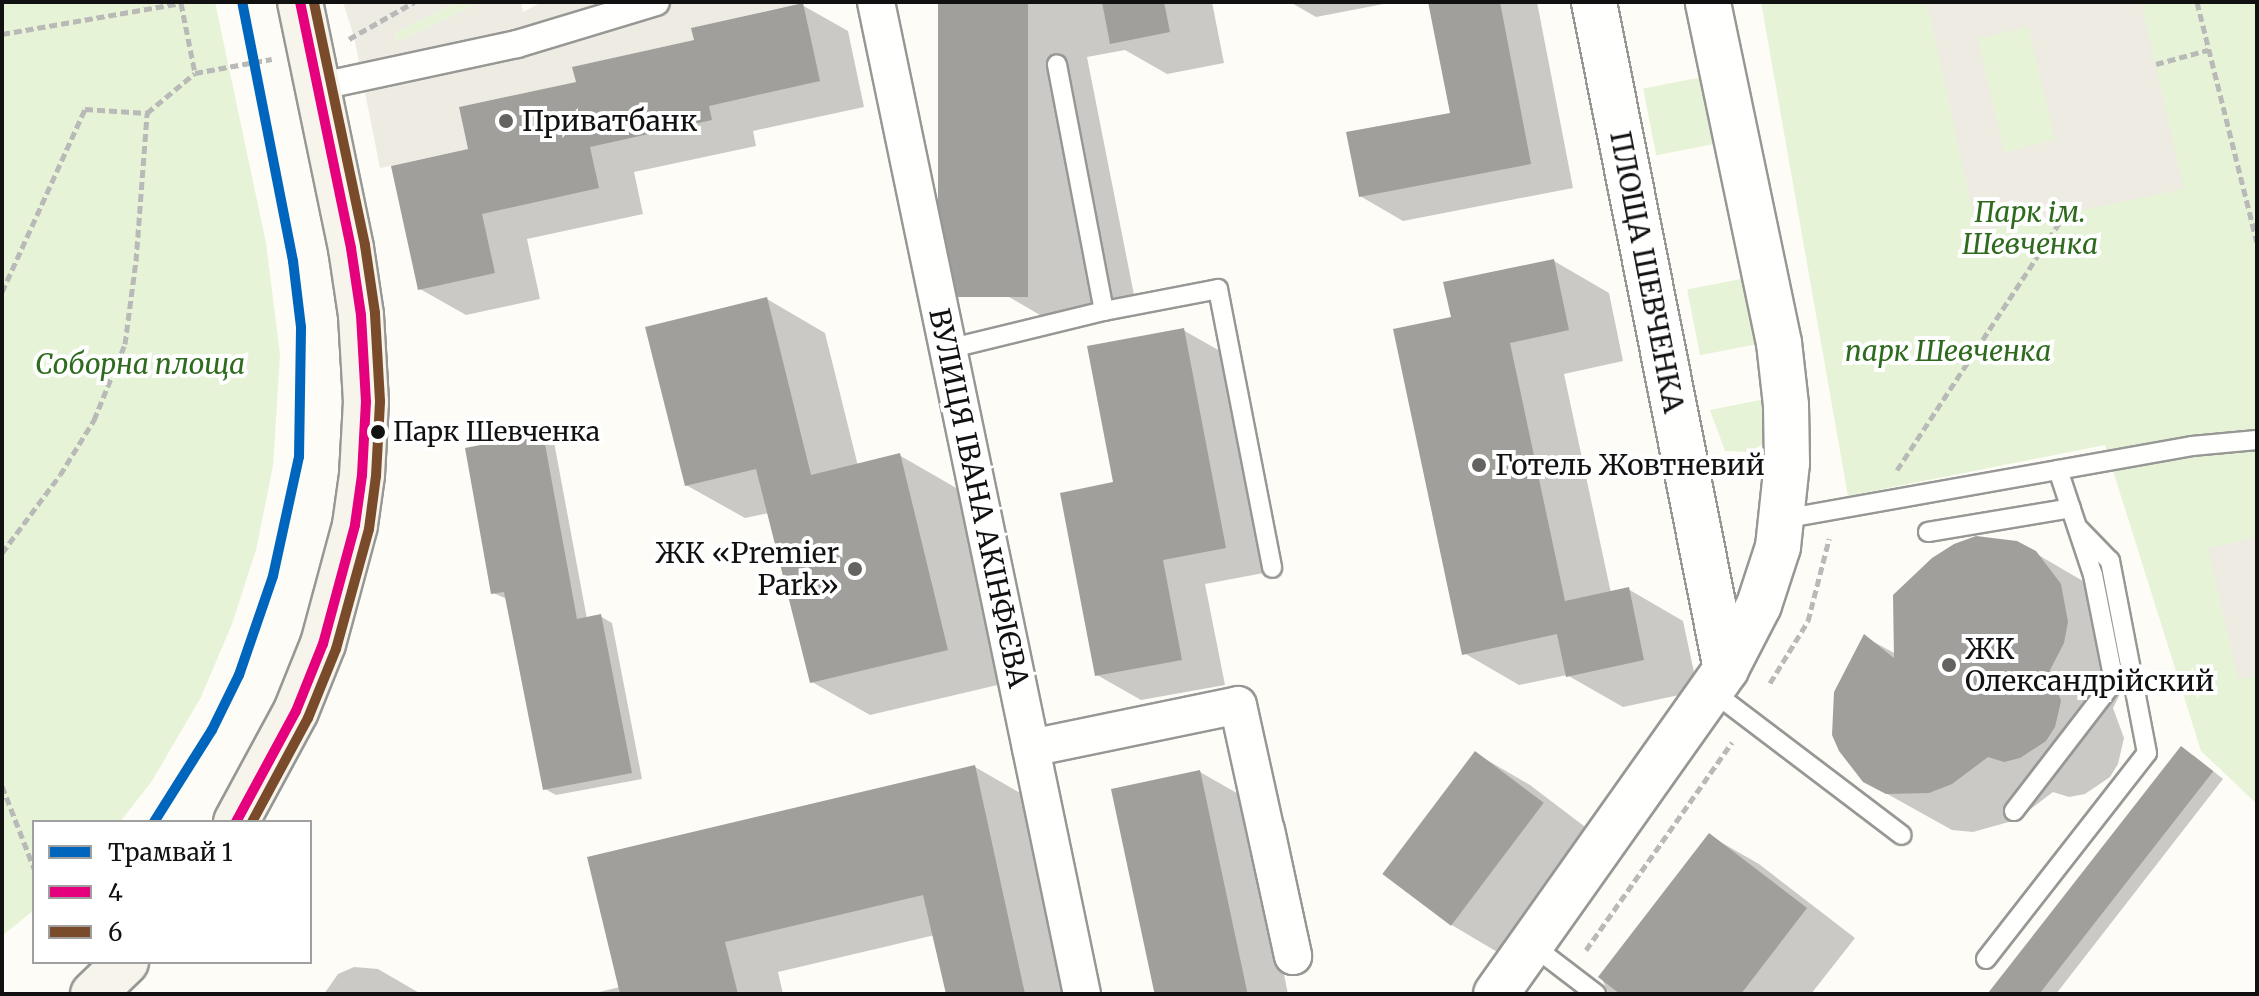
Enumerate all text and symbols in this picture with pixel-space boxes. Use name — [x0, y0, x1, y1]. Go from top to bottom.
place label: Приватбанк — [522, 104, 698, 138]
marker: Приватбанк — [497, 112, 515, 130]
street label: ПЛОЩА ШЕВЧЕНКА — [1603, 128, 1691, 416]
park label: Парк iм. Шевченка — [1962, 195, 2098, 261]
street label: ВУЛИЦЯ ІВАНА АКІНФІЄВА — [922, 305, 1036, 691]
park label: парк Шевченка — [1845, 334, 2051, 368]
park label: Соборна площа — [35, 347, 245, 381]
place label: Парк Шевченка — [393, 416, 600, 448]
marker: Парк Шевченка — [370, 424, 386, 440]
place label: Готель Жовтневий — [1495, 448, 1765, 482]
marker: Готель Жовтневий — [1470, 456, 1488, 474]
place label: ЖК «Premier Park» — [656, 536, 839, 602]
marker: ЖК «Premier Park» — [846, 560, 864, 578]
place label: ЖК Олександрійский — [1965, 632, 2214, 698]
marker: ЖК Олександрійский — [1940, 656, 1958, 674]
legend — [32, 820, 312, 964]
text: Трамвай 1 — [108, 837, 233, 868]
text: 4 — [108, 877, 123, 908]
text: 6 — [108, 917, 123, 948]

